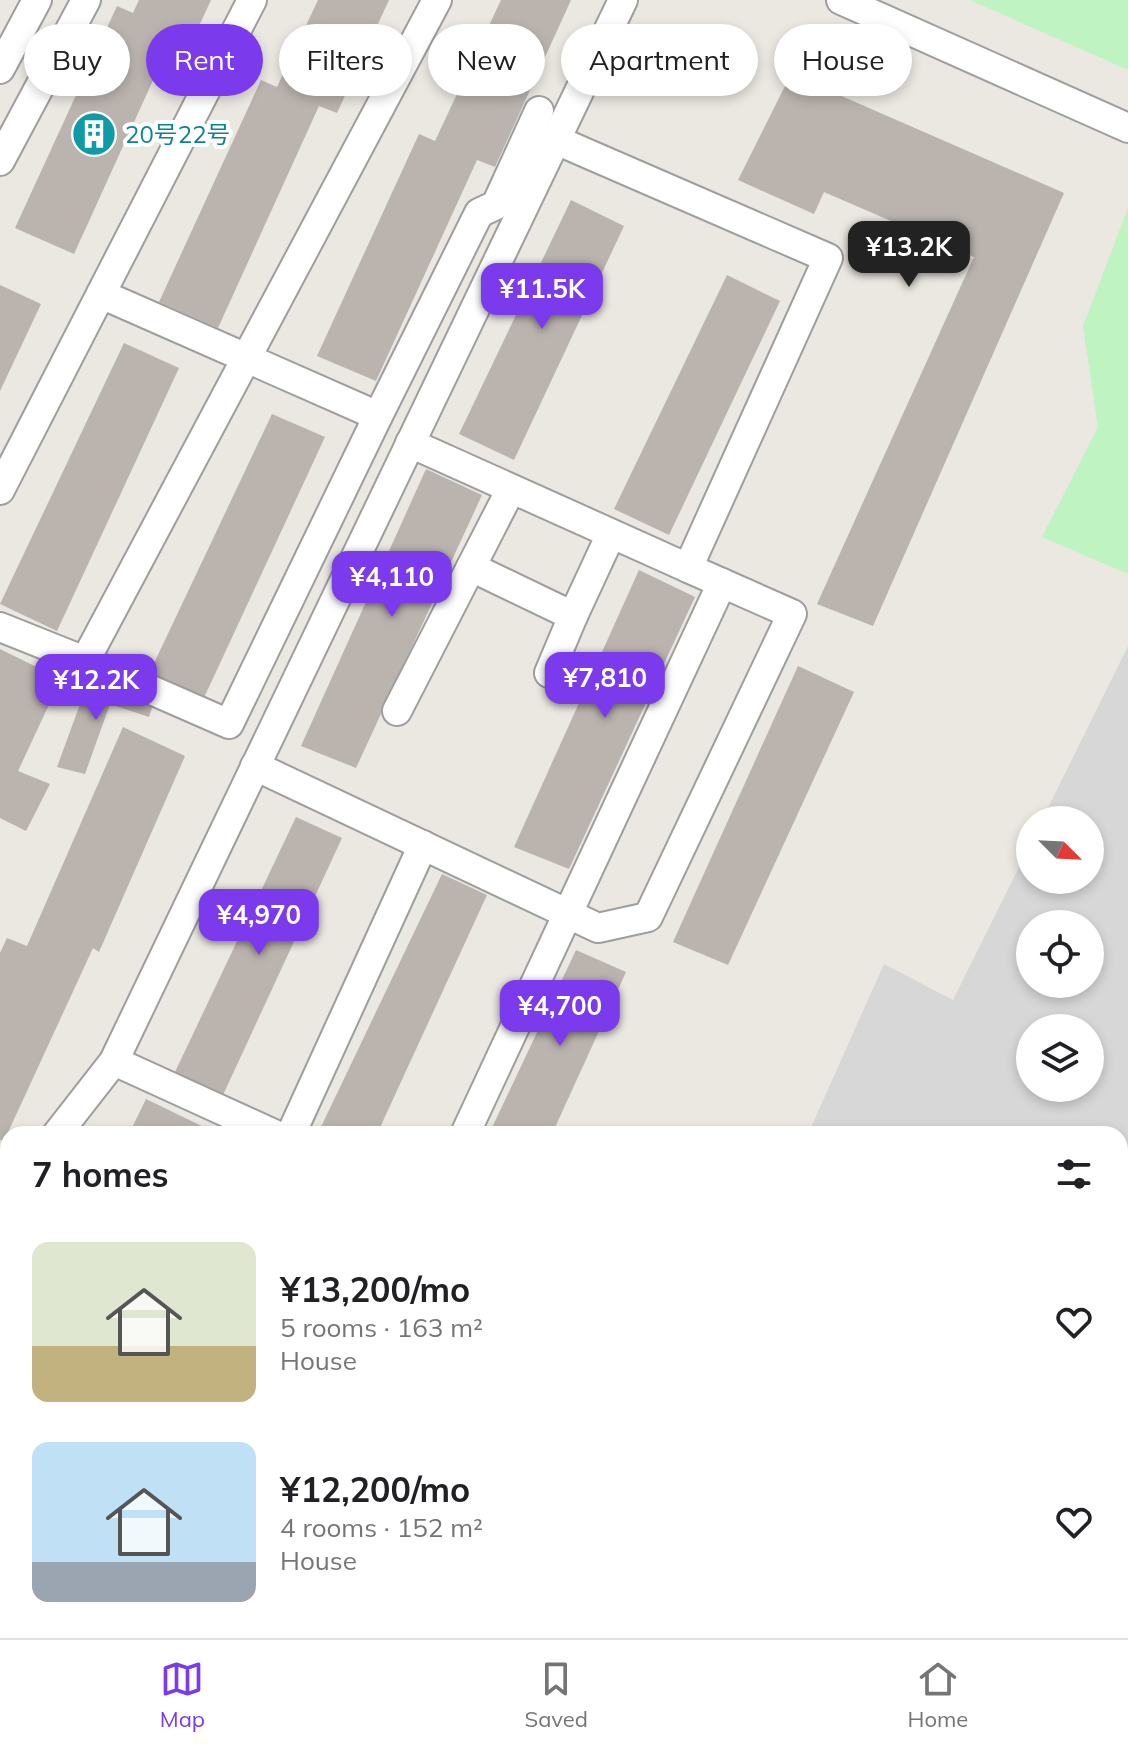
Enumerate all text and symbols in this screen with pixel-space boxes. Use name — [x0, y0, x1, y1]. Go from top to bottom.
chip: Buy — [24, 24, 130, 96]
chip: Rent — [146, 24, 263, 96]
chip: Filters — [279, 24, 412, 96]
chip: New — [428, 24, 545, 96]
chip: Apartment — [561, 24, 758, 96]
chip: House — [774, 24, 912, 96]
building icon: 20号22号 — [70, 110, 118, 158]
place label: 20号22号 — [125, 119, 231, 149]
pin: ¥13.2K — [844, 221, 974, 289]
text: ¥13.2K — [866, 230, 952, 263]
pin: ¥11.5K — [477, 263, 607, 331]
text: ¥11.5K — [499, 272, 585, 305]
pin: ¥4,110 — [327, 551, 457, 619]
text: ¥4,110 — [350, 560, 434, 593]
pin: ¥7,810 — [540, 652, 670, 720]
pin: ¥12.2K — [31, 654, 161, 722]
text: ¥7,810 — [563, 661, 647, 694]
text: ¥12.2K — [53, 663, 139, 696]
north arrow — [1016, 806, 1104, 894]
map controls — [1016, 806, 1104, 1102]
pin: ¥4,970 — [194, 889, 324, 957]
text: ¥4,970 — [217, 898, 301, 931]
button: locate — [1016, 910, 1104, 998]
pin: ¥4,700 — [495, 980, 625, 1048]
text: ¥4,700 — [518, 989, 602, 1022]
button: layers — [1016, 1014, 1104, 1102]
icon: filters — [1052, 1152, 1096, 1196]
text: 7 homes — [32, 1153, 169, 1196]
text: ¥13,200/mo — [280, 1268, 470, 1311]
icon: home — [96, 1274, 192, 1370]
icon: heart — [1052, 1300, 1096, 1344]
text: 5 rooms · 163 m² — [280, 1311, 483, 1344]
text: House — [280, 1344, 357, 1377]
text: ¥12,200/mo — [280, 1468, 470, 1511]
icon: home — [96, 1474, 192, 1570]
icon: heart — [1052, 1500, 1096, 1544]
text: 4 rooms · 152 m² — [280, 1511, 483, 1544]
text: House — [280, 1544, 357, 1577]
tab: Map — [160, 1657, 205, 1733]
tab: Saved — [525, 1657, 588, 1733]
tab: Home — [908, 1657, 968, 1733]

